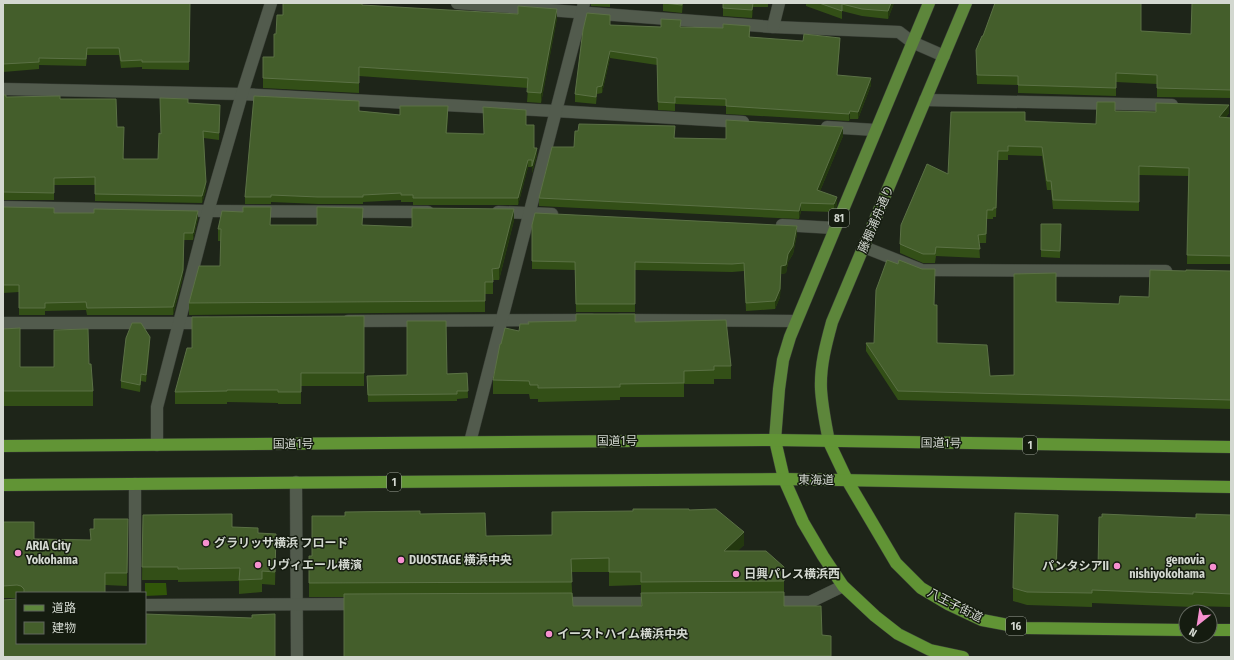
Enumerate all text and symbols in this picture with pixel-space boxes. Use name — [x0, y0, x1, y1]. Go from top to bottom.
street label: 藤棚浦舟通り — [855, 183, 897, 255]
road number: 81 — [829, 209, 849, 227]
street label: 国道1号 — [597, 434, 637, 448]
street label: 国道1号 — [921, 436, 961, 450]
road number: 1 — [1023, 436, 1037, 454]
street label: 国道1号 — [273, 437, 313, 451]
road number: 1 — [387, 473, 401, 491]
street label: 東海道 — [798, 473, 834, 487]
place label: グラリッサ横浜 フロード — [214, 536, 349, 550]
marker: グラリッサ横浜 フロード — [201, 538, 211, 548]
place label: ARIA City Yokohama — [25, 539, 78, 567]
marker: ARIA City Yokohama — [13, 548, 23, 558]
place label: DUOSTAGE 横浜中央 — [409, 553, 512, 567]
place label: genovia nishiyokohama — [1129, 553, 1205, 581]
marker: DUOSTAGE 横浜中央 — [396, 555, 406, 565]
place label: リヴィエール横濱 — [266, 558, 362, 572]
place label: パンタシアII — [1042, 559, 1109, 573]
marker: リヴィエール横濱 — [253, 560, 263, 570]
marker: パンタシアII — [1112, 561, 1122, 571]
marker: genovia nishiyokohama — [1208, 562, 1218, 572]
place label: 日興パレス横浜西 — [744, 567, 840, 581]
marker: 日興パレス横浜西 — [731, 569, 741, 579]
street label: 八王子街道 — [925, 585, 985, 625]
legend — [16, 592, 146, 644]
text: 道路 — [52, 601, 76, 615]
north arrow — [1178, 604, 1218, 644]
road number: 16 — [1006, 617, 1026, 635]
text: 建物 — [52, 621, 76, 635]
text: N — [1187, 625, 1199, 640]
place label: イーストハイム横浜中央 — [557, 627, 688, 641]
marker: イーストハイム横浜中央 — [544, 629, 554, 639]

